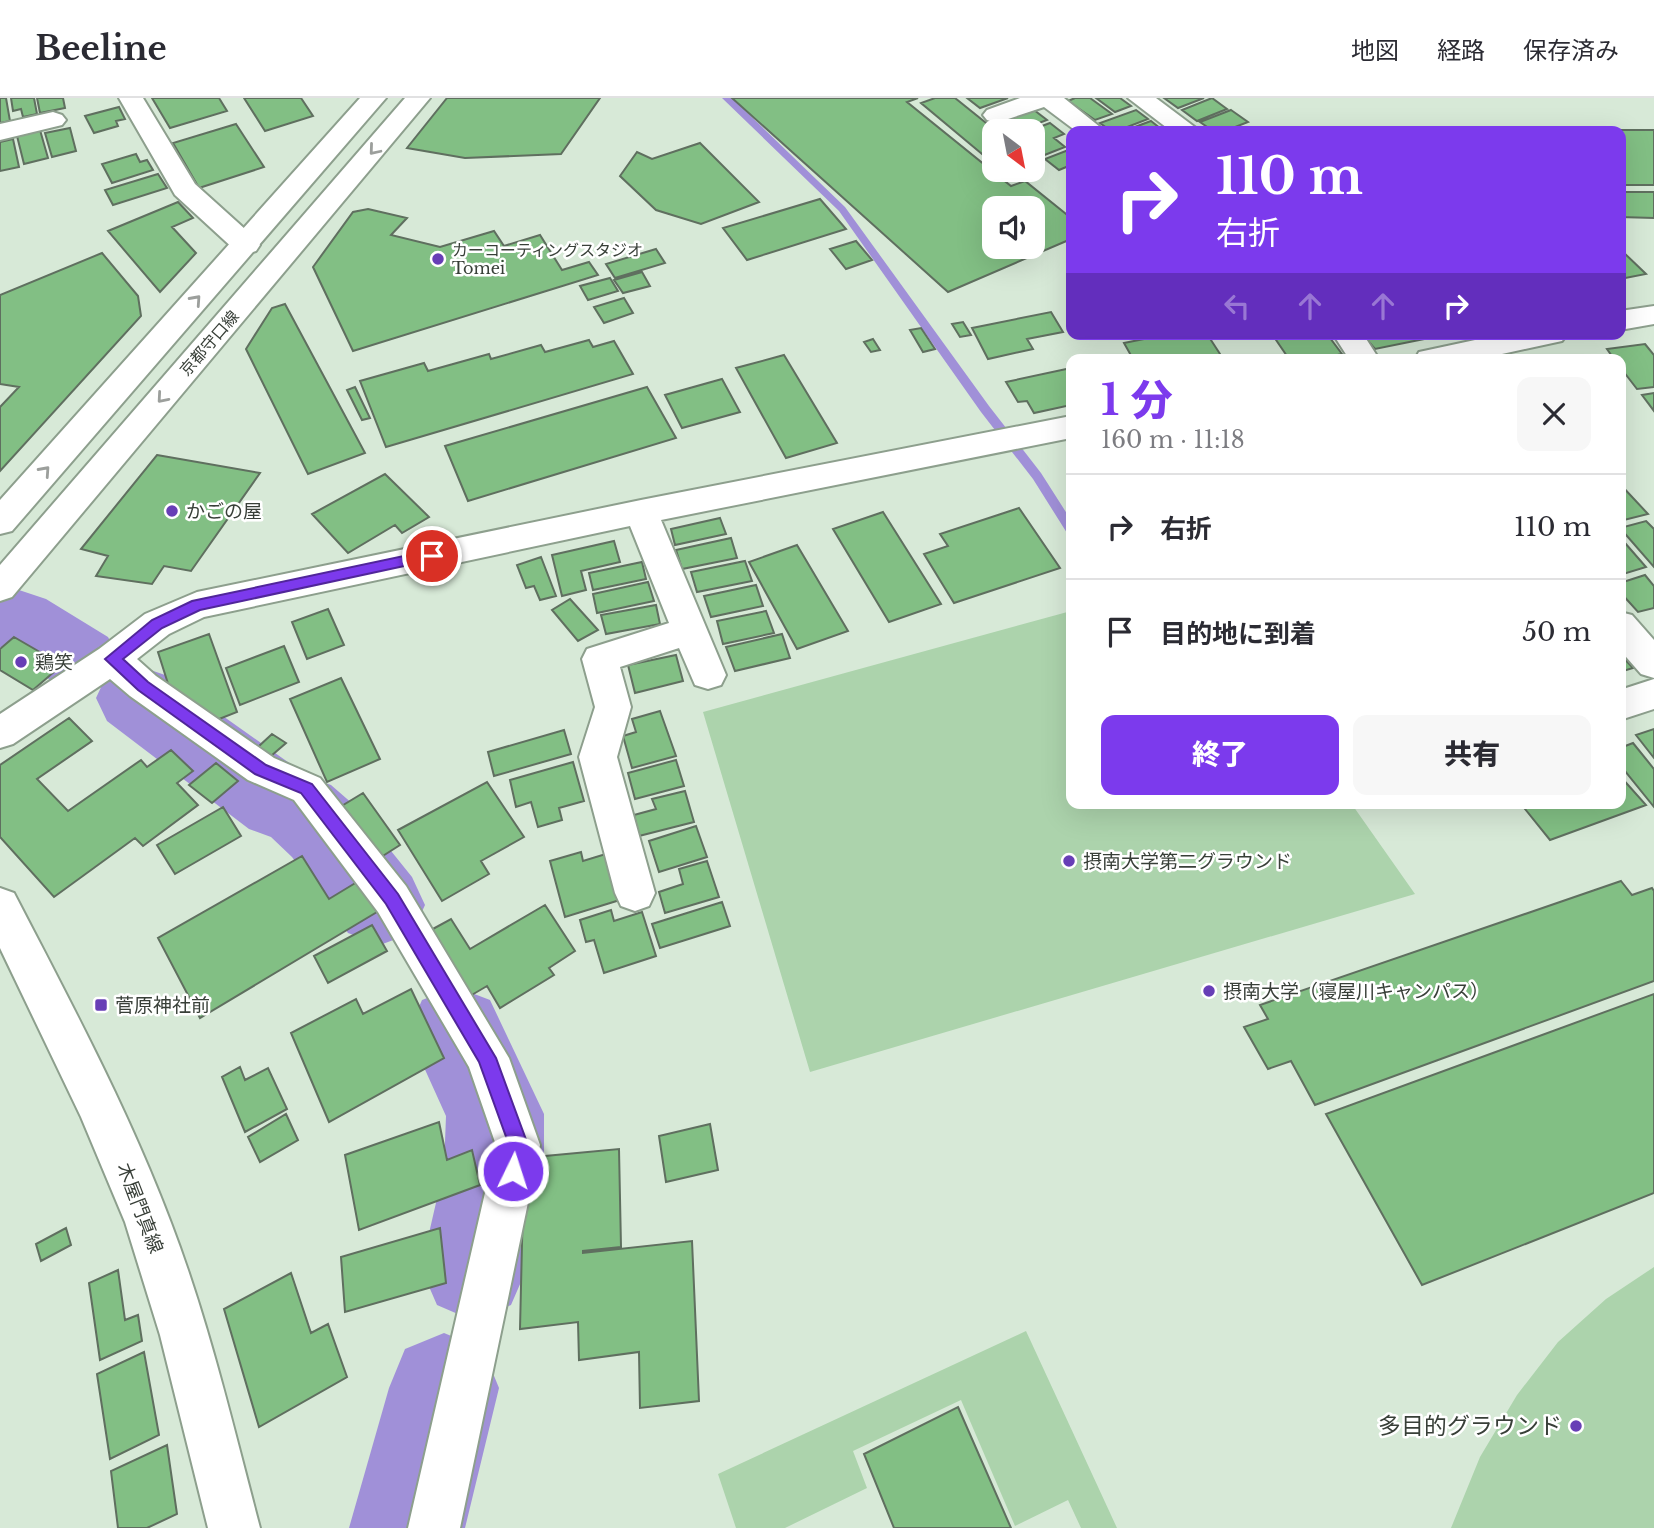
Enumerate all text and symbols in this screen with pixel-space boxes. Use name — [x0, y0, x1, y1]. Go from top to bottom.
text: Beeline — [35, 28, 167, 69]
text: 地図 — [1351, 36, 1399, 65]
text: 経路 — [1437, 36, 1485, 65]
text: 保存済み — [1523, 36, 1619, 65]
north arrow — [982, 119, 1045, 182]
map controls — [982, 119, 1045, 259]
one-way arrow — [370, 142, 382, 155]
text: 110 m — [1216, 146, 1363, 207]
icon: right — [1101, 154, 1192, 245]
button: sound — [982, 196, 1045, 259]
text: 右折 — [1216, 213, 1280, 253]
place label: カーコーティングスタジオ Tomei — [452, 240, 643, 278]
marker: カーコーティングスタジオ Tomei — [430, 251, 446, 267]
icon: left — [1218, 287, 1256, 325]
icon: ahead — [1291, 287, 1329, 325]
icon: ahead — [1364, 287, 1402, 325]
icon: right — [1437, 287, 1475, 325]
one-way arrow — [188, 296, 200, 309]
street label: 京都守口線 — [175, 306, 243, 380]
text: 1 分 — [1101, 374, 1172, 426]
button: close — [1517, 377, 1591, 451]
one-way arrow — [158, 389, 170, 402]
text: 160 m · 11:18 — [1101, 426, 1245, 454]
one-way arrow — [37, 466, 49, 479]
place label: かごの屋 — [186, 500, 262, 523]
marker: かごの屋 — [164, 503, 180, 519]
icon: right — [1101, 508, 1139, 546]
text: 110 m — [1514, 511, 1591, 543]
text: 右折 — [1160, 513, 1212, 545]
pin — [402, 526, 462, 586]
icon: arrive — [413, 537, 451, 575]
icon: arrive — [1101, 613, 1139, 651]
text: 50 m — [1522, 616, 1591, 648]
text: 目的地に到着 — [1160, 618, 1316, 650]
place label: 鶏笑 — [35, 651, 73, 674]
marker: 鶏笑 — [13, 654, 29, 670]
button: 終了 — [1101, 715, 1339, 795]
button: 共有 — [1353, 715, 1591, 795]
place label: 摂南大学第二グラウンド — [1083, 850, 1292, 873]
marker: 摂南大学第二グラウンド — [1061, 853, 1077, 869]
place label: 摂南大学（寝屋川キャンパス） — [1223, 980, 1489, 1003]
marker: 摂南大学（寝屋川キャンパス） — [1201, 983, 1217, 999]
place label: 菅原神社前 — [115, 994, 210, 1017]
marker: 菅原神社前 — [93, 997, 109, 1013]
position arrow — [476, 1134, 550, 1208]
street label: 木屋門真線 — [112, 1160, 168, 1256]
place label: 多目的グラウンド — [1378, 1412, 1562, 1440]
marker: 多目的グラウンド — [1568, 1418, 1584, 1434]

